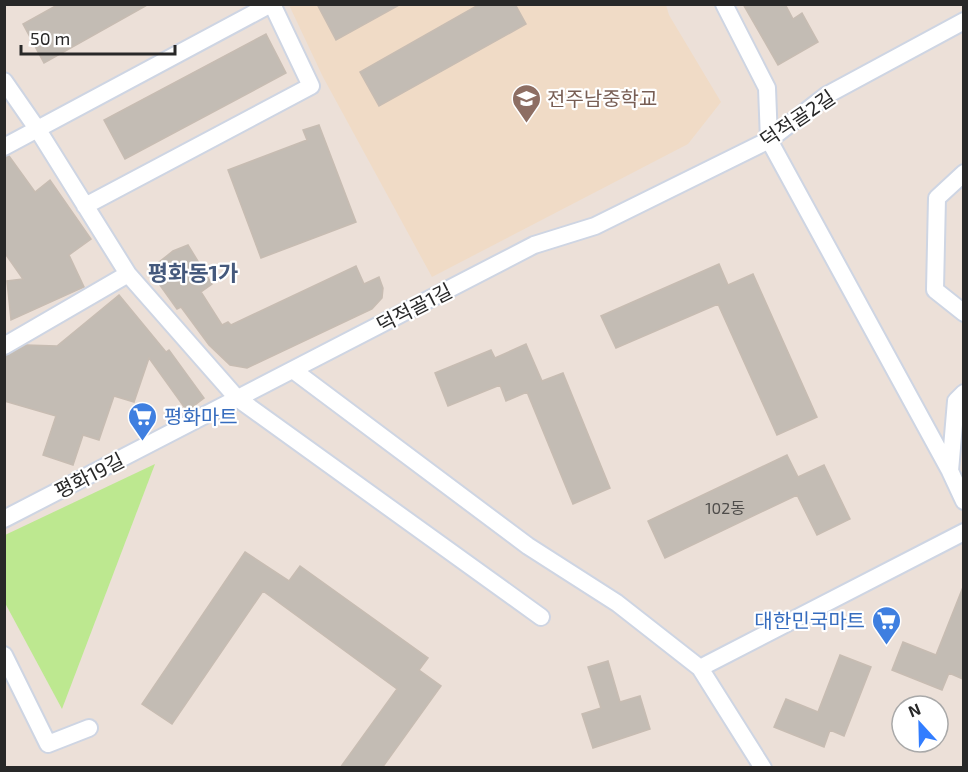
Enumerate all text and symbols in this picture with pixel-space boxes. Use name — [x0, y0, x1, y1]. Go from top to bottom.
scale bar — [21, 18, 176, 56]
text: 50 m — [30, 27, 70, 49]
school or university icon: 전주남중학교 — [510, 82, 542, 124]
street label: 덕적골2길 — [755, 84, 839, 152]
place label: 전주남중학교 — [547, 86, 657, 110]
district label: 평화동1가 — [148, 259, 238, 285]
street label: 덕적골1길 — [372, 278, 456, 336]
supermarket icon: 평화마트 — [127, 400, 159, 442]
place label: 평화마트 — [164, 404, 238, 428]
street label: 평화19길 — [50, 447, 128, 503]
house number: 102동 — [705, 498, 745, 517]
supermarket icon: 대한민국마트 — [870, 604, 902, 646]
place label: 대한민국마트 — [755, 608, 865, 632]
north arrow — [890, 694, 950, 754]
text: N — [905, 699, 923, 721]

